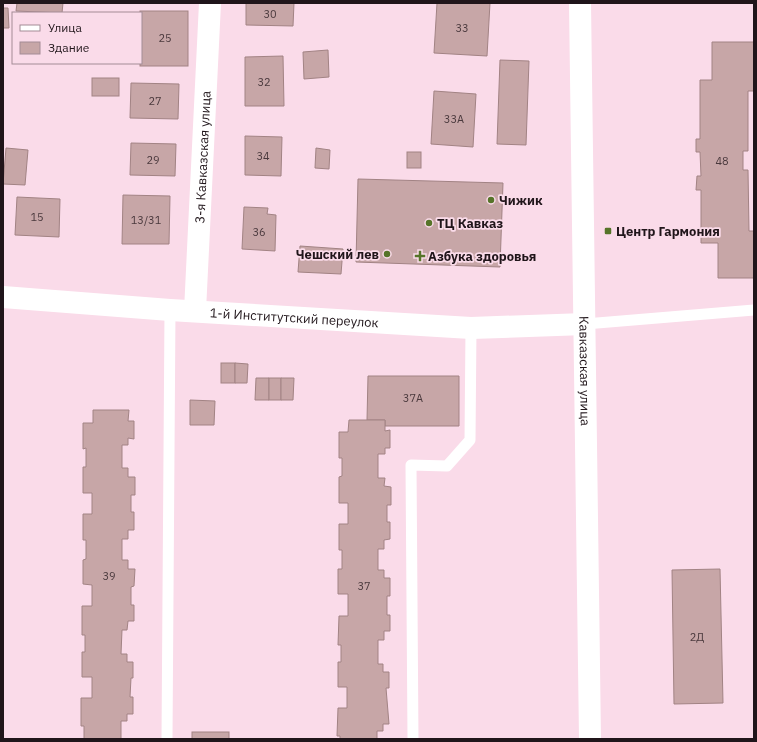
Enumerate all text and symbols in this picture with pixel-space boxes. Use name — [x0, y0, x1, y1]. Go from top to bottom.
house number: 30 — [263, 7, 277, 21]
legend — [12, 12, 142, 64]
text: Улица — [48, 20, 82, 35]
house number: 33 — [455, 21, 469, 35]
house number: 25 — [158, 31, 172, 45]
text: Здание — [48, 40, 90, 55]
house number: 32 — [257, 75, 271, 89]
street label: 3-я Кавказская улица — [191, 90, 215, 224]
house number: 27 — [148, 94, 162, 108]
house number: 33А — [444, 112, 464, 126]
house number: 34 — [256, 149, 270, 163]
house number: 29 — [146, 153, 160, 167]
house number: 48 — [715, 154, 729, 168]
place label: Чижик — [499, 192, 543, 209]
marker: Чижик — [486, 195, 496, 205]
house number: 15 — [30, 210, 44, 224]
house number: 13/31 — [131, 213, 162, 227]
place label: ТЦ Кавказ — [437, 215, 503, 232]
marker: ТЦ Кавказ — [424, 218, 434, 228]
place label: Центр Гармония — [616, 223, 720, 240]
house number: 36 — [252, 225, 266, 239]
marker: Центр Гармония — [603, 226, 613, 236]
place label: Чешский лев — [296, 246, 379, 263]
place label: Азбука здоровья — [428, 248, 536, 265]
marker: Чешский лев — [382, 249, 392, 259]
marker: Азбука здоровья — [415, 251, 425, 261]
street label: 1-й Институтский переулок — [209, 304, 379, 331]
street label: Кавказская улица — [575, 316, 594, 426]
house number: 37А — [403, 391, 423, 405]
house number: 39 — [102, 569, 116, 583]
house number: 37 — [357, 579, 371, 593]
house number: 2Д — [690, 630, 704, 644]

